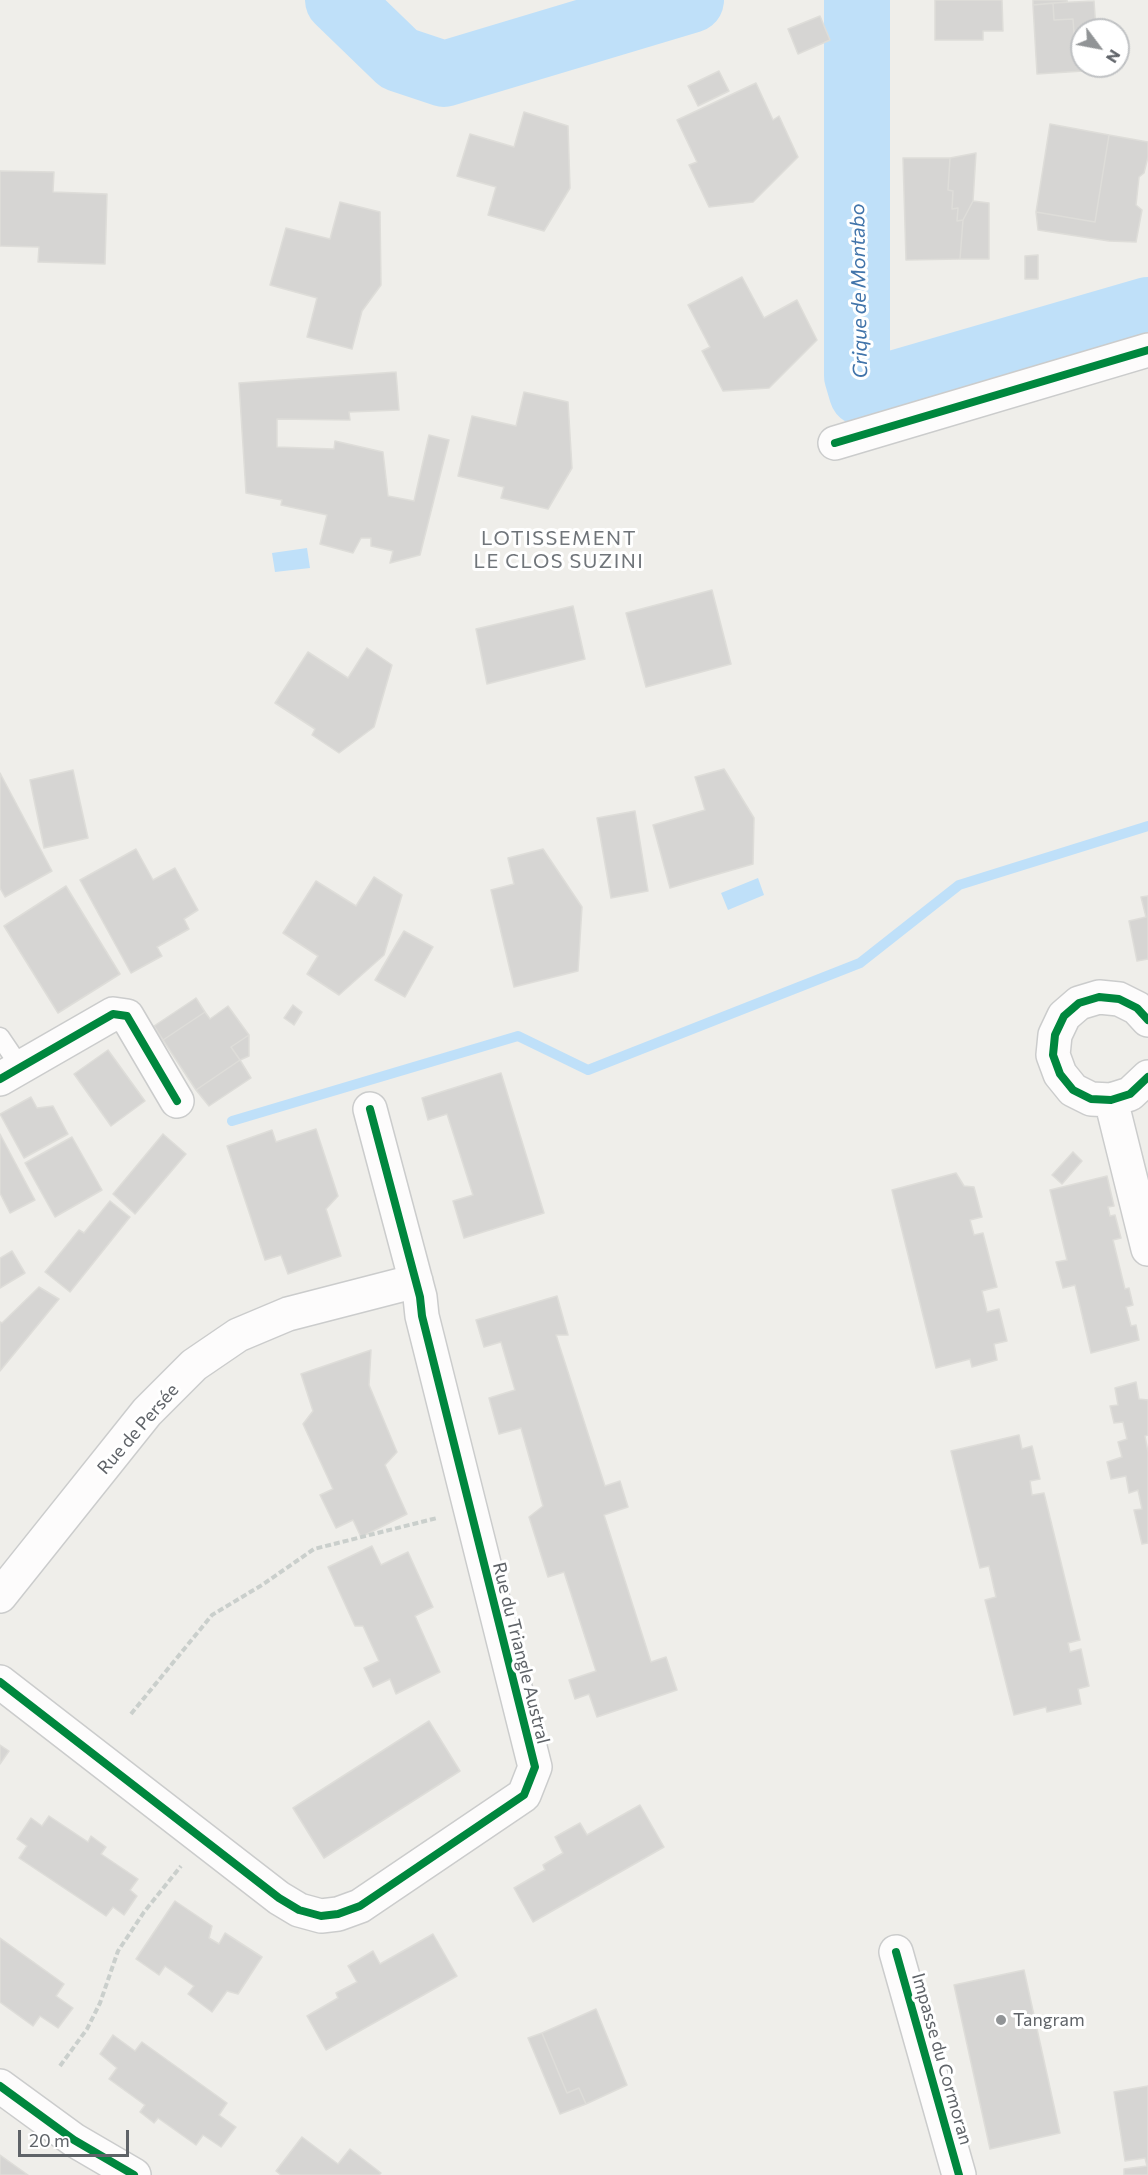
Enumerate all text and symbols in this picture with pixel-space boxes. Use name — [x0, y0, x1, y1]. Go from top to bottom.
north arrow — [1070, 18, 1130, 78]
text: N — [1103, 47, 1125, 67]
water label: Crique de Montabo — [845, 203, 873, 379]
district label: LOTISSEMENT LE CLOS SUZINI — [474, 526, 644, 573]
street label: Rue de Persée — [93, 1379, 183, 1479]
street label: Rue du Triangle Austral — [488, 1560, 554, 1746]
street label: Impasse du Cormoran — [907, 1971, 977, 2147]
place label: Tangram — [1013, 2009, 1085, 2031]
marker: Tangram — [994, 2013, 1008, 2027]
scale bar — [21, 2118, 132, 2156]
text: 20 m — [29, 2129, 70, 2151]

